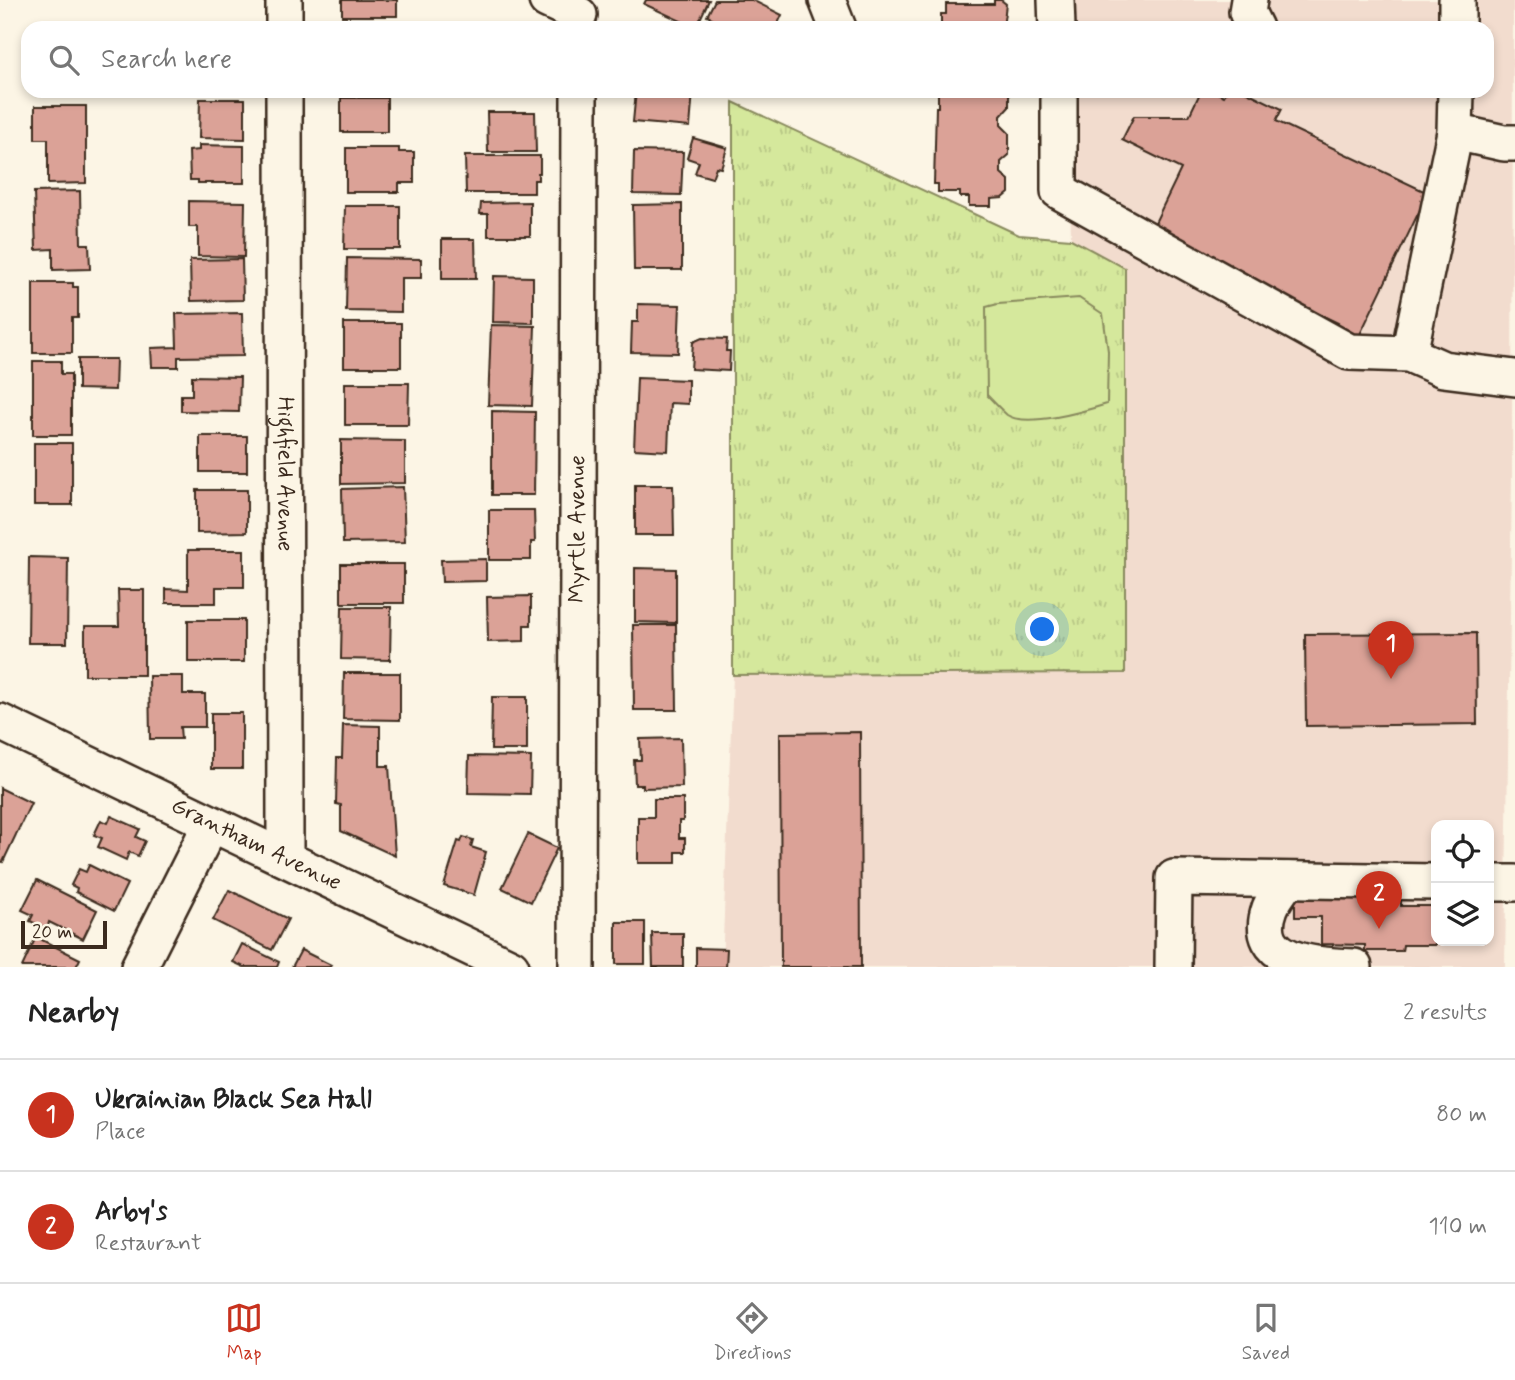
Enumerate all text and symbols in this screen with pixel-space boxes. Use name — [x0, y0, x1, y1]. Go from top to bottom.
search box — [21, 21, 1494, 98]
icon: search — [45, 41, 83, 79]
text: Search here — [101, 43, 232, 77]
street label: Highfield Avenue — [267, 396, 300, 552]
street label: Myrtle Avenue — [563, 455, 593, 603]
your location — [1025, 612, 1059, 646]
pin: 1 — [1368, 621, 1414, 679]
street label: Grantham Avenue — [166, 791, 346, 898]
map controls — [1431, 820, 1494, 946]
button: locate — [1431, 820, 1494, 883]
pin: 2 — [1356, 871, 1402, 929]
button: layers — [1431, 883, 1494, 946]
scale bar — [21, 918, 107, 950]
text: 20 m — [32, 920, 72, 945]
text: Nearby — [28, 993, 119, 1032]
text: 2 results — [1403, 998, 1487, 1028]
text: Ukrainian Black Sea Hall — [95, 1083, 372, 1117]
text: 1 — [46, 1100, 56, 1130]
text: 80 m — [1436, 1100, 1487, 1130]
text: Place — [95, 1117, 146, 1147]
text: Arby's — [95, 1195, 167, 1229]
text: 2 — [45, 1212, 57, 1242]
text: 110 m — [1428, 1212, 1487, 1242]
text: Restaurant — [95, 1229, 202, 1259]
tab: Map — [225, 1299, 263, 1366]
tab: Directions — [713, 1299, 792, 1366]
tab: Saved — [1242, 1299, 1290, 1366]

